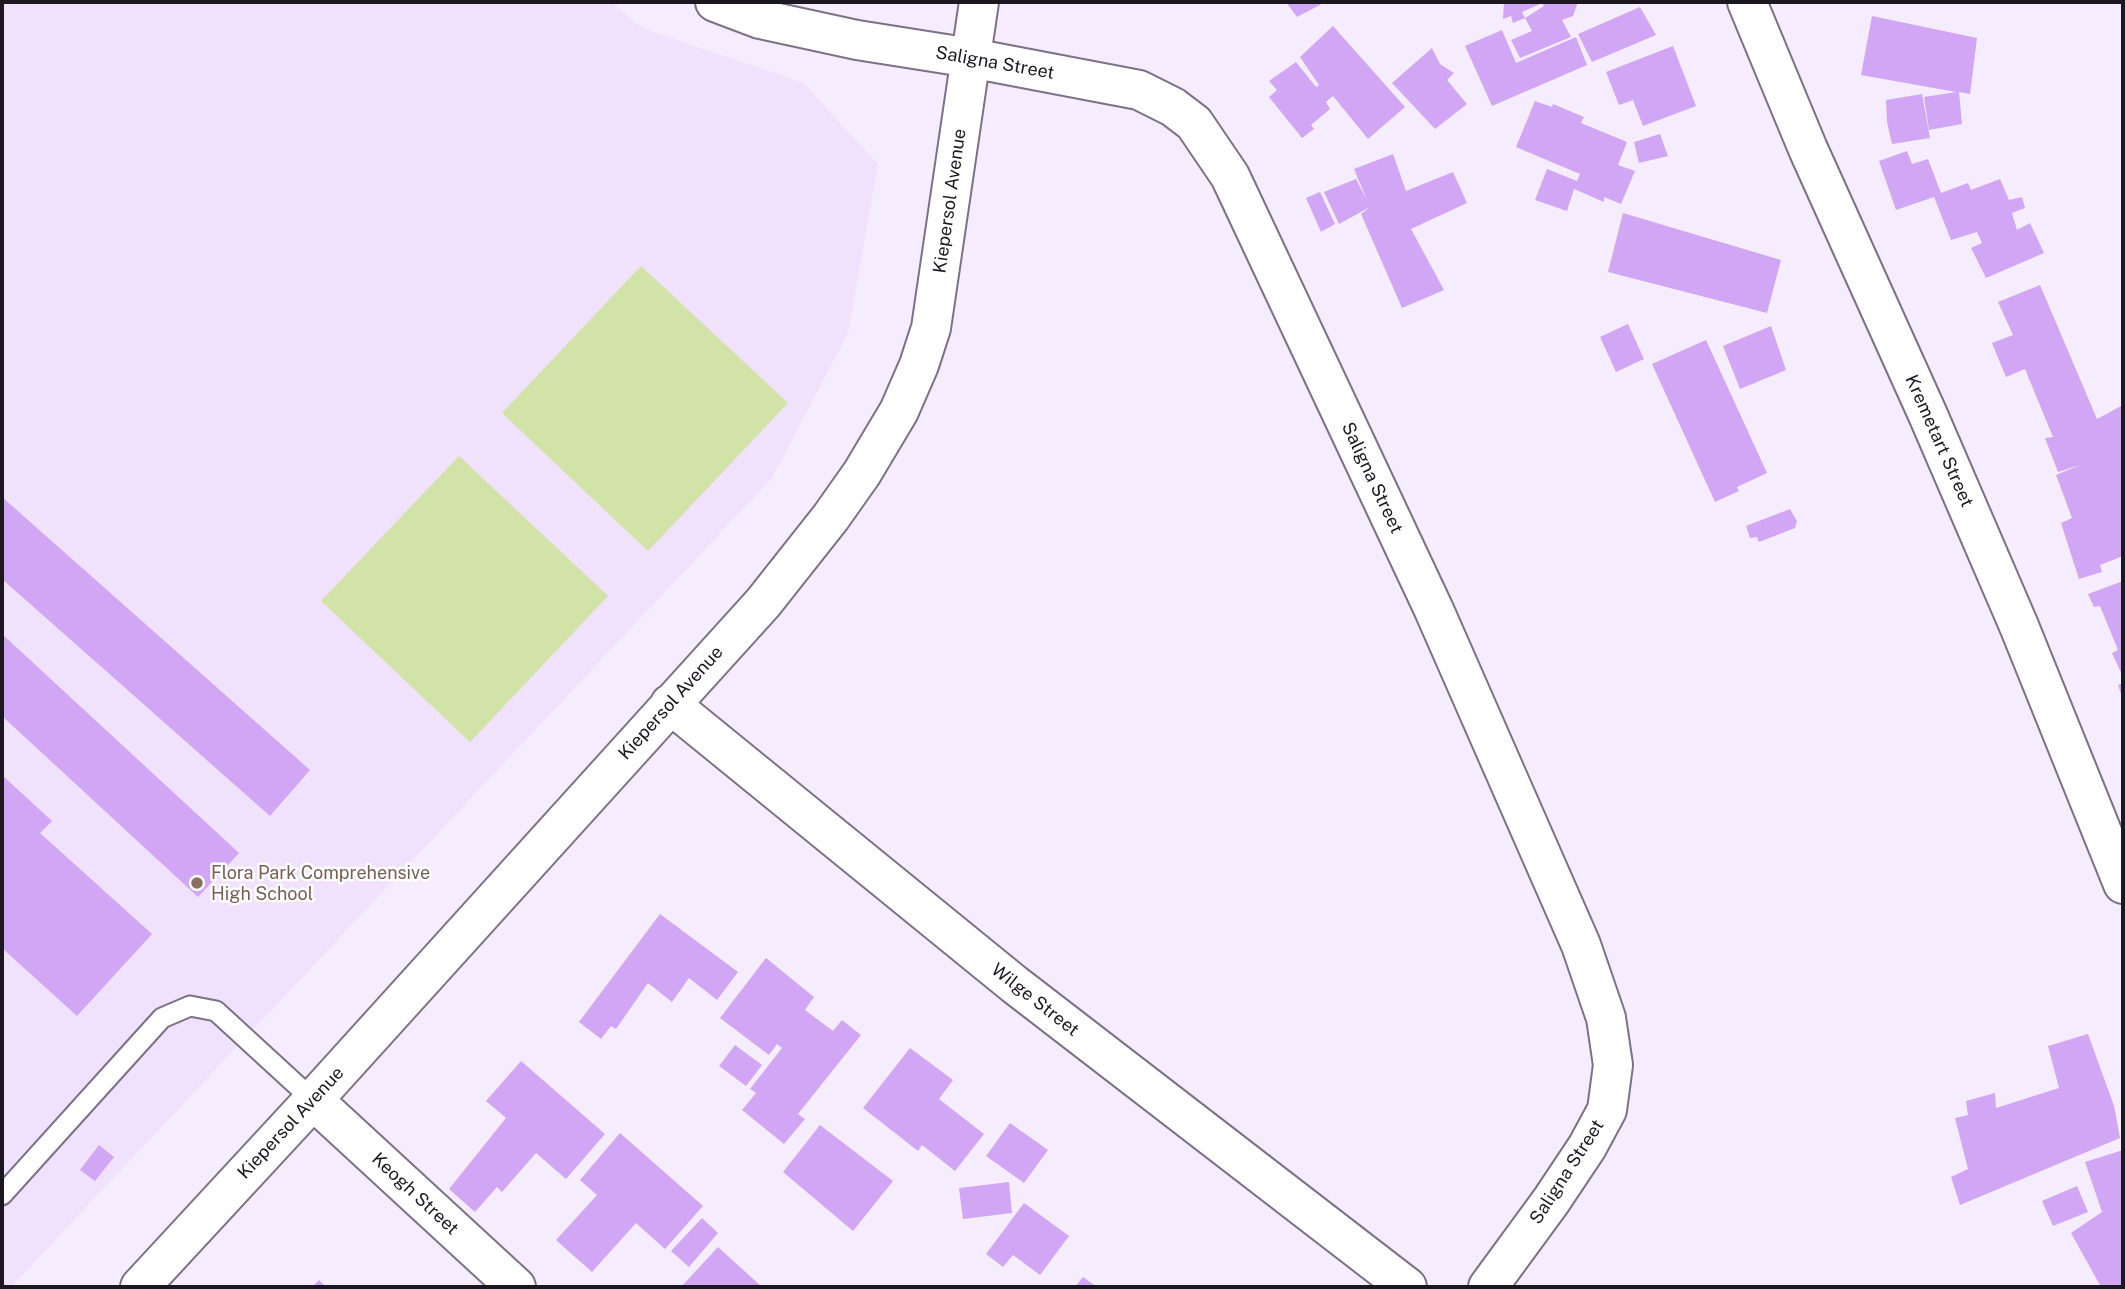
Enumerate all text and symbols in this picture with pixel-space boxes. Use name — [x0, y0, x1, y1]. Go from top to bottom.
street label: Saligna Street — [934, 42, 1056, 84]
street label: Kiepersol Avenue — [929, 127, 971, 275]
street label: Kremetart Street — [1900, 372, 1978, 510]
street label: Saligna Street — [1337, 419, 1407, 537]
street label: Kiepersol Avenue — [614, 642, 728, 764]
place label: Flora Park Comprehensive High School — [211, 862, 430, 904]
marker: Flora Park Comprehensive High School — [189, 875, 205, 891]
street label: Wilge Street — [987, 959, 1083, 1041]
street label: Kiepersol Avenue — [233, 1062, 349, 1184]
street label: Saligna Street — [1525, 1116, 1609, 1228]
street label: Keogh Street — [367, 1148, 463, 1240]

